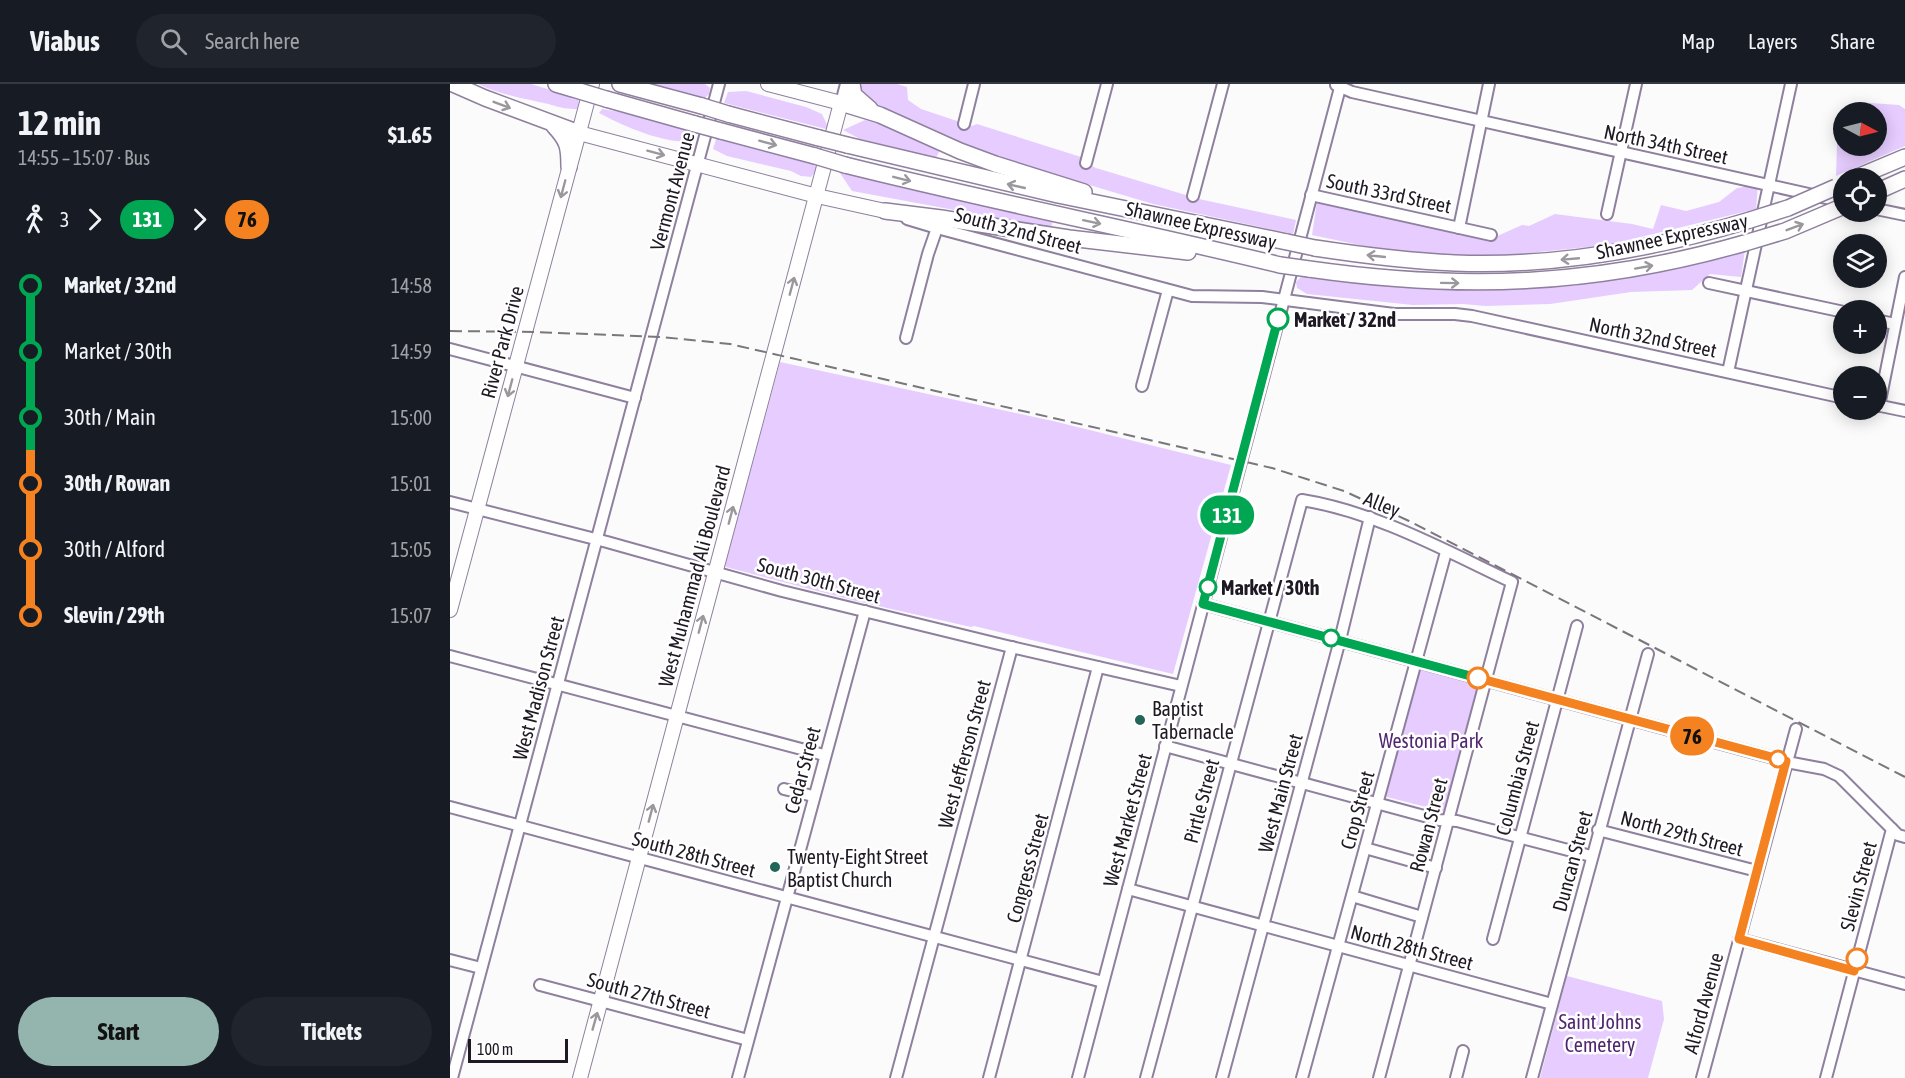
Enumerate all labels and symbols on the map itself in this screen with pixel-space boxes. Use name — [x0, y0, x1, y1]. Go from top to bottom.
one-way arrow — [492, 100, 511, 111]
north arrow — [1833, 102, 1887, 156]
street label: North 34th Street — [1602, 120, 1730, 168]
street label: Vermont Avenue — [645, 129, 699, 253]
one-way arrow — [758, 138, 777, 150]
one-way arrow — [646, 148, 665, 159]
street label: South 33rd Street — [1325, 169, 1453, 217]
one-way arrow — [892, 173, 911, 185]
one-way arrow — [557, 179, 568, 198]
one-way arrow — [1007, 179, 1026, 191]
street label: Shawnee Expressway — [1123, 196, 1279, 254]
street label: South 32nd Street — [952, 202, 1084, 258]
street label: Shawnee Expressway — [1594, 209, 1750, 263]
one-way arrow — [1082, 217, 1101, 229]
one-way arrow — [1786, 221, 1804, 232]
one-way arrow — [1366, 251, 1386, 262]
one-way arrow — [1561, 254, 1581, 265]
one-way arrow — [1634, 262, 1654, 273]
one-way arrow — [787, 277, 799, 296]
one-way arrow — [1440, 277, 1460, 289]
street label: River Park Drive — [476, 283, 528, 401]
marker: Market / 32nd — [1267, 308, 1289, 330]
place label: Market / 32nd — [1294, 308, 1396, 331]
street label: North 32nd Street — [1587, 312, 1719, 362]
one-way arrow — [503, 378, 515, 397]
street label: West Muhammad Ali Boulevard — [653, 463, 735, 689]
street label: Alley — [1360, 486, 1404, 522]
line badge: 131 — [1192, 496, 1262, 534]
one-way arrow — [725, 506, 737, 525]
street label: South 30th Street — [755, 553, 883, 608]
place label: Market / 30th — [1221, 576, 1319, 599]
marker: Market / 30th — [1199, 578, 1217, 596]
street label: West Madison Street — [508, 613, 568, 763]
one-way arrow — [696, 615, 707, 634]
unlabelled marker — [1322, 629, 1340, 647]
unlabelled marker — [1467, 667, 1489, 689]
street label: West Jefferson Street — [933, 677, 995, 831]
place label: Baptist Tabernacle — [1152, 697, 1234, 743]
marker: Baptist Tabernacle — [1133, 713, 1147, 727]
line badge: 76 — [1665, 716, 1719, 756]
street label: Columbia Street — [1491, 718, 1543, 838]
street label: Cedar Street — [779, 724, 825, 816]
park label: Westonia Park — [1379, 729, 1484, 752]
street label: West Main Street — [1253, 731, 1307, 855]
unlabelled marker — [1769, 750, 1787, 768]
street label: West Market Street — [1098, 751, 1156, 889]
street label: Pirtle Street — [1179, 756, 1223, 846]
street label: Crop Street — [1335, 768, 1379, 852]
street label: Rowan Street — [1404, 775, 1452, 875]
one-way arrow — [645, 804, 657, 823]
street label: North 29th Street — [1618, 806, 1746, 860]
street label: Duncan Street — [1547, 808, 1597, 914]
street label: Congress Street — [1001, 810, 1053, 925]
street label: South 28th Street — [630, 827, 758, 882]
street label: Slevin Street — [1835, 839, 1881, 933]
place label: Twenty-Eight Street Baptist Church — [787, 845, 929, 891]
marker: Twenty-Eight Street Baptist Church — [768, 860, 782, 874]
street label: North 28th Street — [1348, 920, 1476, 974]
unlabelled marker — [1846, 948, 1868, 970]
street label: Alford Avenue — [1678, 950, 1728, 1056]
street label: South 27th Street — [585, 968, 713, 1023]
park label: Saint Johns Cemetery — [1559, 1010, 1641, 1056]
one-way arrow — [590, 1012, 601, 1031]
scale bar — [468, 1036, 568, 1064]

